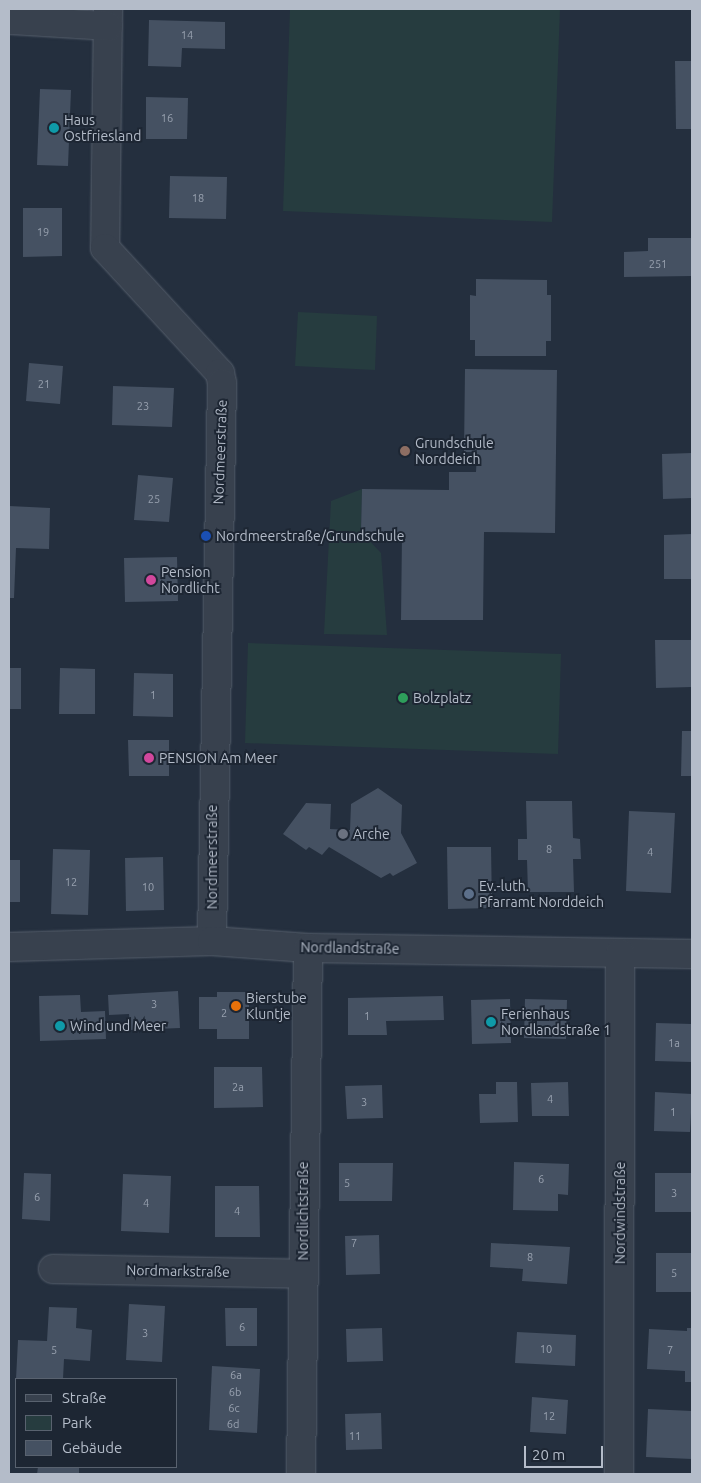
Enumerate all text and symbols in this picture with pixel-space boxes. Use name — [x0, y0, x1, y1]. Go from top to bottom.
house number: 14 — [181, 28, 193, 42]
house number: 16 — [161, 111, 173, 125]
place label: Haus Ostfriesland — [64, 112, 141, 144]
marker: Haus Ostfriesland — [48, 122, 60, 134]
house number: 18 — [192, 191, 204, 205]
house number: 19 — [37, 225, 49, 239]
house number: 251 — [649, 257, 667, 271]
house number: 21 — [38, 377, 50, 391]
house number: 23 — [137, 399, 149, 413]
street label: Nordmeerstraße — [210, 399, 230, 505]
place label: Grundschule Norddeich — [415, 435, 494, 468]
marker: Grundschule Norddeich — [399, 445, 411, 457]
house number: 25 — [148, 492, 160, 506]
place label: Nordmeerstraße/Grundschule — [216, 528, 404, 544]
marker: Nordmeerstraße/Grundschule — [200, 530, 212, 542]
place label: Pension Nordlicht — [161, 564, 220, 596]
marker: Pension Nordlicht — [145, 574, 157, 586]
house number: 1 — [150, 688, 156, 702]
place label: Bolzplatz — [413, 690, 471, 706]
marker: Bolzplatz — [397, 692, 409, 704]
place label: PENSION Am Meer — [159, 750, 278, 766]
marker: PENSION Am Meer — [143, 752, 155, 764]
street label: Nordmeerstraße — [204, 805, 220, 909]
place label: Arche — [353, 826, 390, 842]
marker: Arche — [337, 828, 349, 840]
house number: 8 — [546, 842, 552, 856]
house number: 4 — [647, 845, 653, 859]
house number: 12 — [65, 875, 77, 889]
place label: Ev.-luth. Pfarramt Norddeich — [479, 878, 604, 910]
house number: 10 — [142, 880, 154, 894]
marker: Ev.-luth. Pfarramt Norddeich — [463, 888, 475, 900]
street label: Nordlandstraße — [300, 939, 400, 957]
place label: Bierstube Kluntje — [246, 990, 307, 1022]
house number: 3 — [151, 997, 157, 1011]
marker: Bierstube Kluntje — [230, 1000, 242, 1012]
house number: 2 — [221, 1006, 227, 1020]
place label: Ferienhaus Nordlandstraße 1 — [501, 1006, 611, 1038]
house number: 1 — [364, 1009, 370, 1023]
marker: Ferienhaus Nordlandstraße 1 — [485, 1016, 497, 1028]
place label: Wind und Meer — [70, 1018, 166, 1034]
marker: Wind und Meer — [54, 1020, 66, 1032]
house number: 1a — [668, 1036, 680, 1050]
house number: 2a — [232, 1080, 244, 1094]
house number: 4 — [547, 1092, 553, 1106]
house number: 3 — [361, 1095, 367, 1109]
house number: 1 — [670, 1105, 676, 1119]
street label: Nordlichtstraße — [295, 1162, 311, 1260]
street label: Nordwindstraße — [612, 1162, 628, 1264]
house number: 6 — [538, 1172, 544, 1186]
house number: 5 — [344, 1176, 350, 1190]
house number: 3 — [671, 1186, 677, 1200]
house number: 6 — [34, 1190, 40, 1204]
house number: 4 — [143, 1196, 149, 1210]
house number: 4 — [234, 1204, 240, 1218]
house number: 7 — [351, 1236, 357, 1250]
house number: 8 — [527, 1250, 533, 1264]
street label: Nordmarkstraße — [126, 1262, 230, 1280]
house number: 5 — [671, 1266, 677, 1280]
house number: 6 — [239, 1320, 245, 1334]
house number: 3 — [142, 1326, 148, 1340]
house number: 10 — [540, 1342, 552, 1356]
house number: 5 — [51, 1343, 57, 1357]
house number: 7 — [667, 1343, 673, 1357]
house number: 6a — [230, 1368, 242, 1382]
legend — [15, 1378, 178, 1468]
house number: 6b — [229, 1385, 241, 1399]
text: Straße — [62, 1389, 106, 1406]
house number: 6c — [228, 1401, 240, 1415]
house number: 12 — [543, 1409, 555, 1423]
text: Park — [62, 1414, 92, 1431]
house number: 6d — [227, 1417, 239, 1431]
house number: 11 — [349, 1429, 361, 1443]
scale bar — [526, 1436, 605, 1468]
text: Gebäude — [62, 1439, 122, 1456]
text: 20 m — [532, 1446, 565, 1463]

